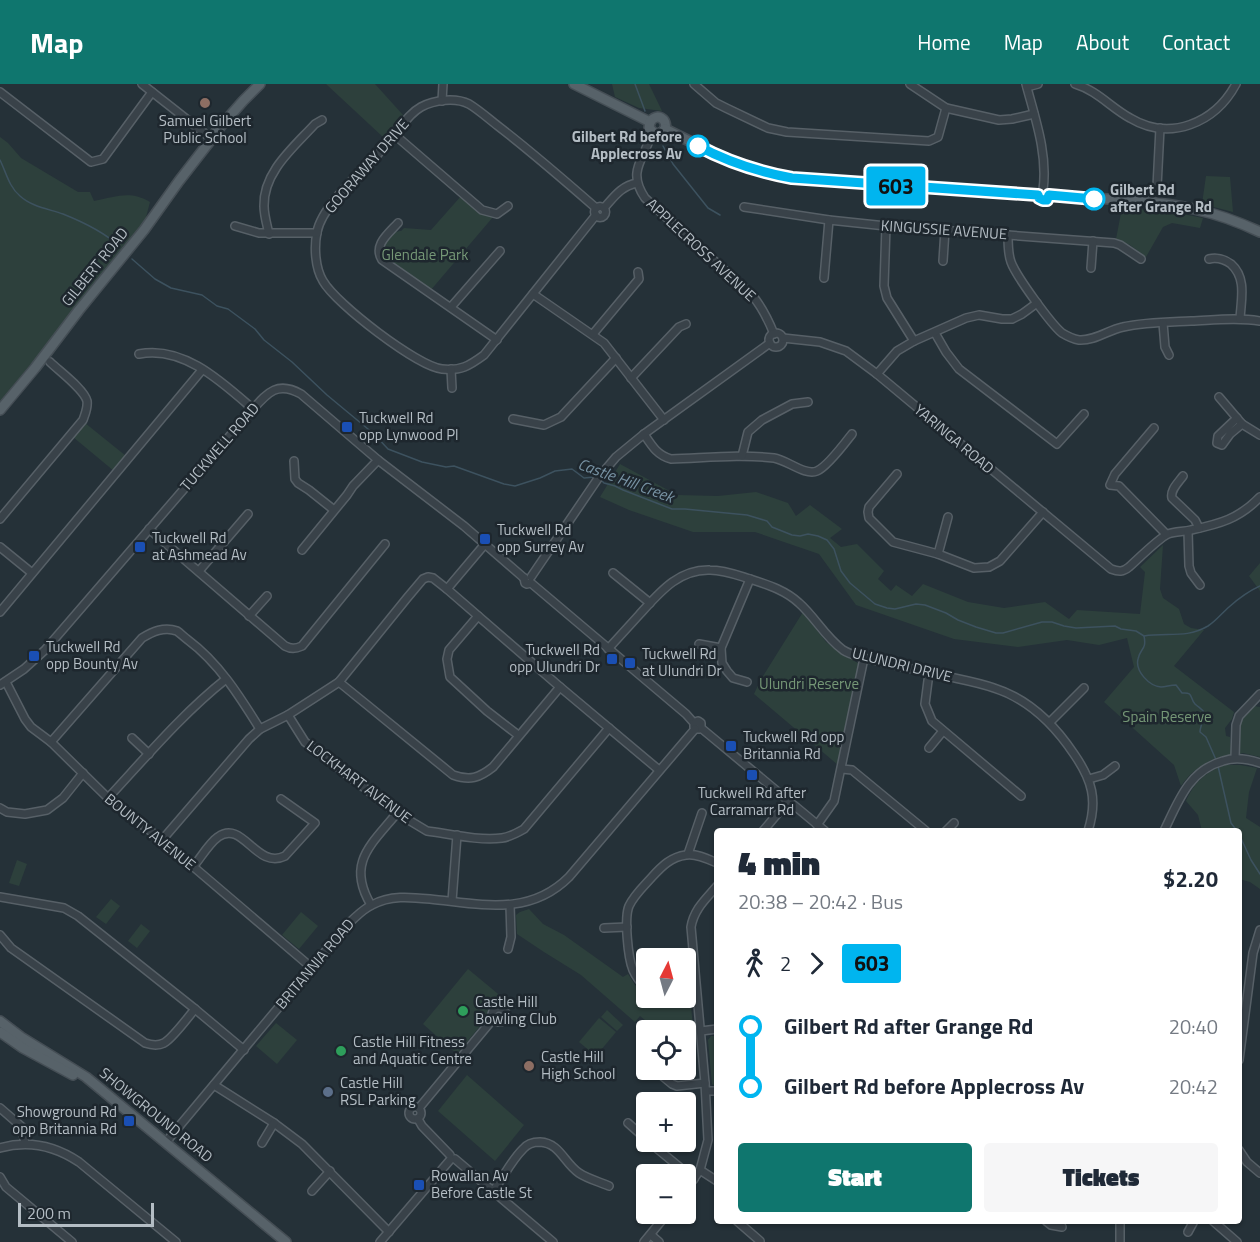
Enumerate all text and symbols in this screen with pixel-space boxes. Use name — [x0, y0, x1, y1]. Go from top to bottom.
text: Map — [30, 21, 84, 64]
text: Home — [917, 26, 971, 58]
text: Map — [1004, 26, 1043, 58]
text: About — [1076, 26, 1129, 58]
text: Contact — [1162, 26, 1230, 58]
marker: Samuel Gilbert Public School — [198, 96, 212, 110]
place label: Samuel Gilbert Public School — [159, 109, 252, 149]
street label: GOORAWAY DRIVE — [319, 113, 414, 218]
place label: Gilbert Rd before Applecross Av — [572, 125, 683, 165]
marker: Gilbert Rd before Applecross Av — [687, 135, 709, 157]
line badge: 603 — [862, 166, 930, 206]
text: 603 — [878, 170, 914, 202]
place label: Gilbert Rd after Grange Rd — [1110, 178, 1212, 218]
marker: Gilbert Rd after Grange Rd — [1083, 188, 1105, 210]
street label: APPLECROSS AVENUE — [641, 193, 761, 307]
street label: KINGUSSIE AVENUE — [880, 214, 1008, 245]
street label: GILBERT ROAD — [56, 222, 134, 311]
park label: Glendale Park — [382, 243, 468, 266]
street label: TUCKWELL ROAD — [175, 397, 265, 496]
street label: YARINGA ROAD — [909, 398, 999, 479]
place label: Tuckwell Rd opp Lynwood Pl — [359, 406, 459, 446]
marker: Tuckwell Rd opp Lynwood Pl — [340, 420, 354, 434]
water label: Castle Hill Creek — [575, 451, 679, 509]
place label: Tuckwell Rd opp Surrey Av — [497, 518, 584, 558]
place label: Tuckwell Rd at Ashmead Av — [152, 526, 247, 566]
marker: Tuckwell Rd opp Surrey Av — [478, 532, 492, 546]
marker: Tuckwell Rd at Ashmead Av — [133, 540, 147, 554]
place label: Tuckwell Rd opp Bounty Av — [46, 635, 138, 675]
place label: Tuckwell Rd opp Ulundri Dr — [509, 638, 600, 678]
street label: ULUNDRI DRIVE — [850, 641, 954, 688]
place label: Tuckwell Rd at Ulundri Dr — [642, 642, 722, 682]
marker: Tuckwell Rd opp Bounty Av — [27, 649, 41, 663]
marker: Tuckwell Rd opp Ulundri Dr — [605, 652, 619, 666]
marker: Tuckwell Rd at Ulundri Dr — [623, 656, 637, 670]
park label: Ulundri Reserve — [759, 672, 859, 695]
park label: Spain Reserve — [1122, 705, 1212, 728]
place label: Tuckwell Rd opp Britannia Rd — [743, 725, 845, 765]
street label: LOCKHART AVENUE — [302, 734, 417, 829]
marker: Tuckwell Rd opp Britannia Rd — [724, 739, 738, 753]
marker: Tuckwell Rd after Carramarr Rd — [745, 768, 759, 782]
place label: Tuckwell Rd after Carramarr Rd — [698, 781, 806, 821]
street label: BOUNTY AVENUE — [100, 787, 201, 876]
text: 4 min — [738, 838, 820, 888]
text: $2.20 — [1163, 862, 1218, 896]
text: 20:38 – 20:42 · Bus — [738, 886, 903, 917]
street label: BRITANNIA ROAD — [270, 913, 359, 1014]
icon: walk — [738, 947, 771, 980]
icon: forward — [800, 947, 833, 980]
text: 603 — [854, 947, 889, 979]
north arrow — [636, 948, 696, 1008]
map controls — [636, 948, 696, 1224]
text: 2 — [780, 948, 791, 979]
place label: Castle Hill Bowling Club — [475, 990, 557, 1030]
marker: Castle Hill Bowling Club — [456, 1004, 470, 1018]
text: Gilbert Rd after Grange Rd — [784, 1009, 1033, 1043]
text: 20:40 — [1169, 1011, 1218, 1042]
button: locate — [636, 1020, 696, 1080]
place label: Castle Hill Fitness and Aquatic Centre — [353, 1030, 472, 1070]
marker: Castle Hill Fitness and Aquatic Centre — [334, 1044, 348, 1058]
place label: Castle Hill High School — [541, 1045, 616, 1085]
marker: Castle Hill High School — [522, 1059, 536, 1073]
street label: SHOWGROUND ROAD — [95, 1062, 218, 1168]
text: Gilbert Rd before Applecross Av — [784, 1069, 1084, 1103]
place label: Castle Hill RSL Parking — [340, 1071, 416, 1111]
text: 20:42 — [1169, 1071, 1218, 1102]
marker: Castle Hill RSL Parking — [321, 1085, 335, 1099]
button: + — [636, 1092, 696, 1152]
place label: Showground Rd opp Britannia Rd — [12, 1100, 117, 1140]
marker: Showground Rd opp Britannia Rd — [122, 1114, 136, 1128]
button: Start — [738, 1143, 972, 1212]
button: Tickets — [984, 1143, 1218, 1212]
place label: Rowallan Av Before Castle St — [431, 1164, 533, 1204]
button: − — [636, 1164, 696, 1224]
marker: Rowallan Av Before Castle St — [412, 1178, 426, 1192]
scale bar — [18, 1200, 154, 1228]
text: 200 m — [27, 1201, 71, 1225]

